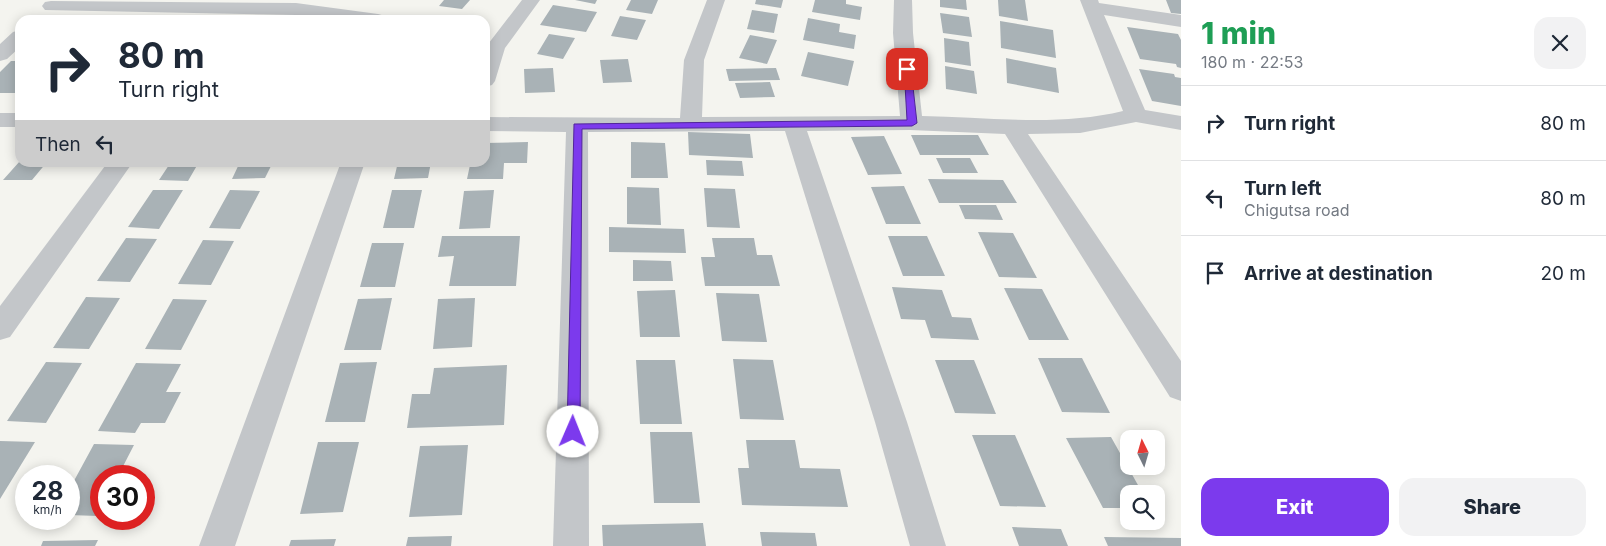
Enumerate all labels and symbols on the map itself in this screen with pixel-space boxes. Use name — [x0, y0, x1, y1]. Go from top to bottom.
pin — [886, 48, 928, 90]
position arrow — [546, 405, 598, 457]
north arrow — [1120, 430, 1165, 475]
speed limit sign: 30 — [90, 465, 155, 530]

